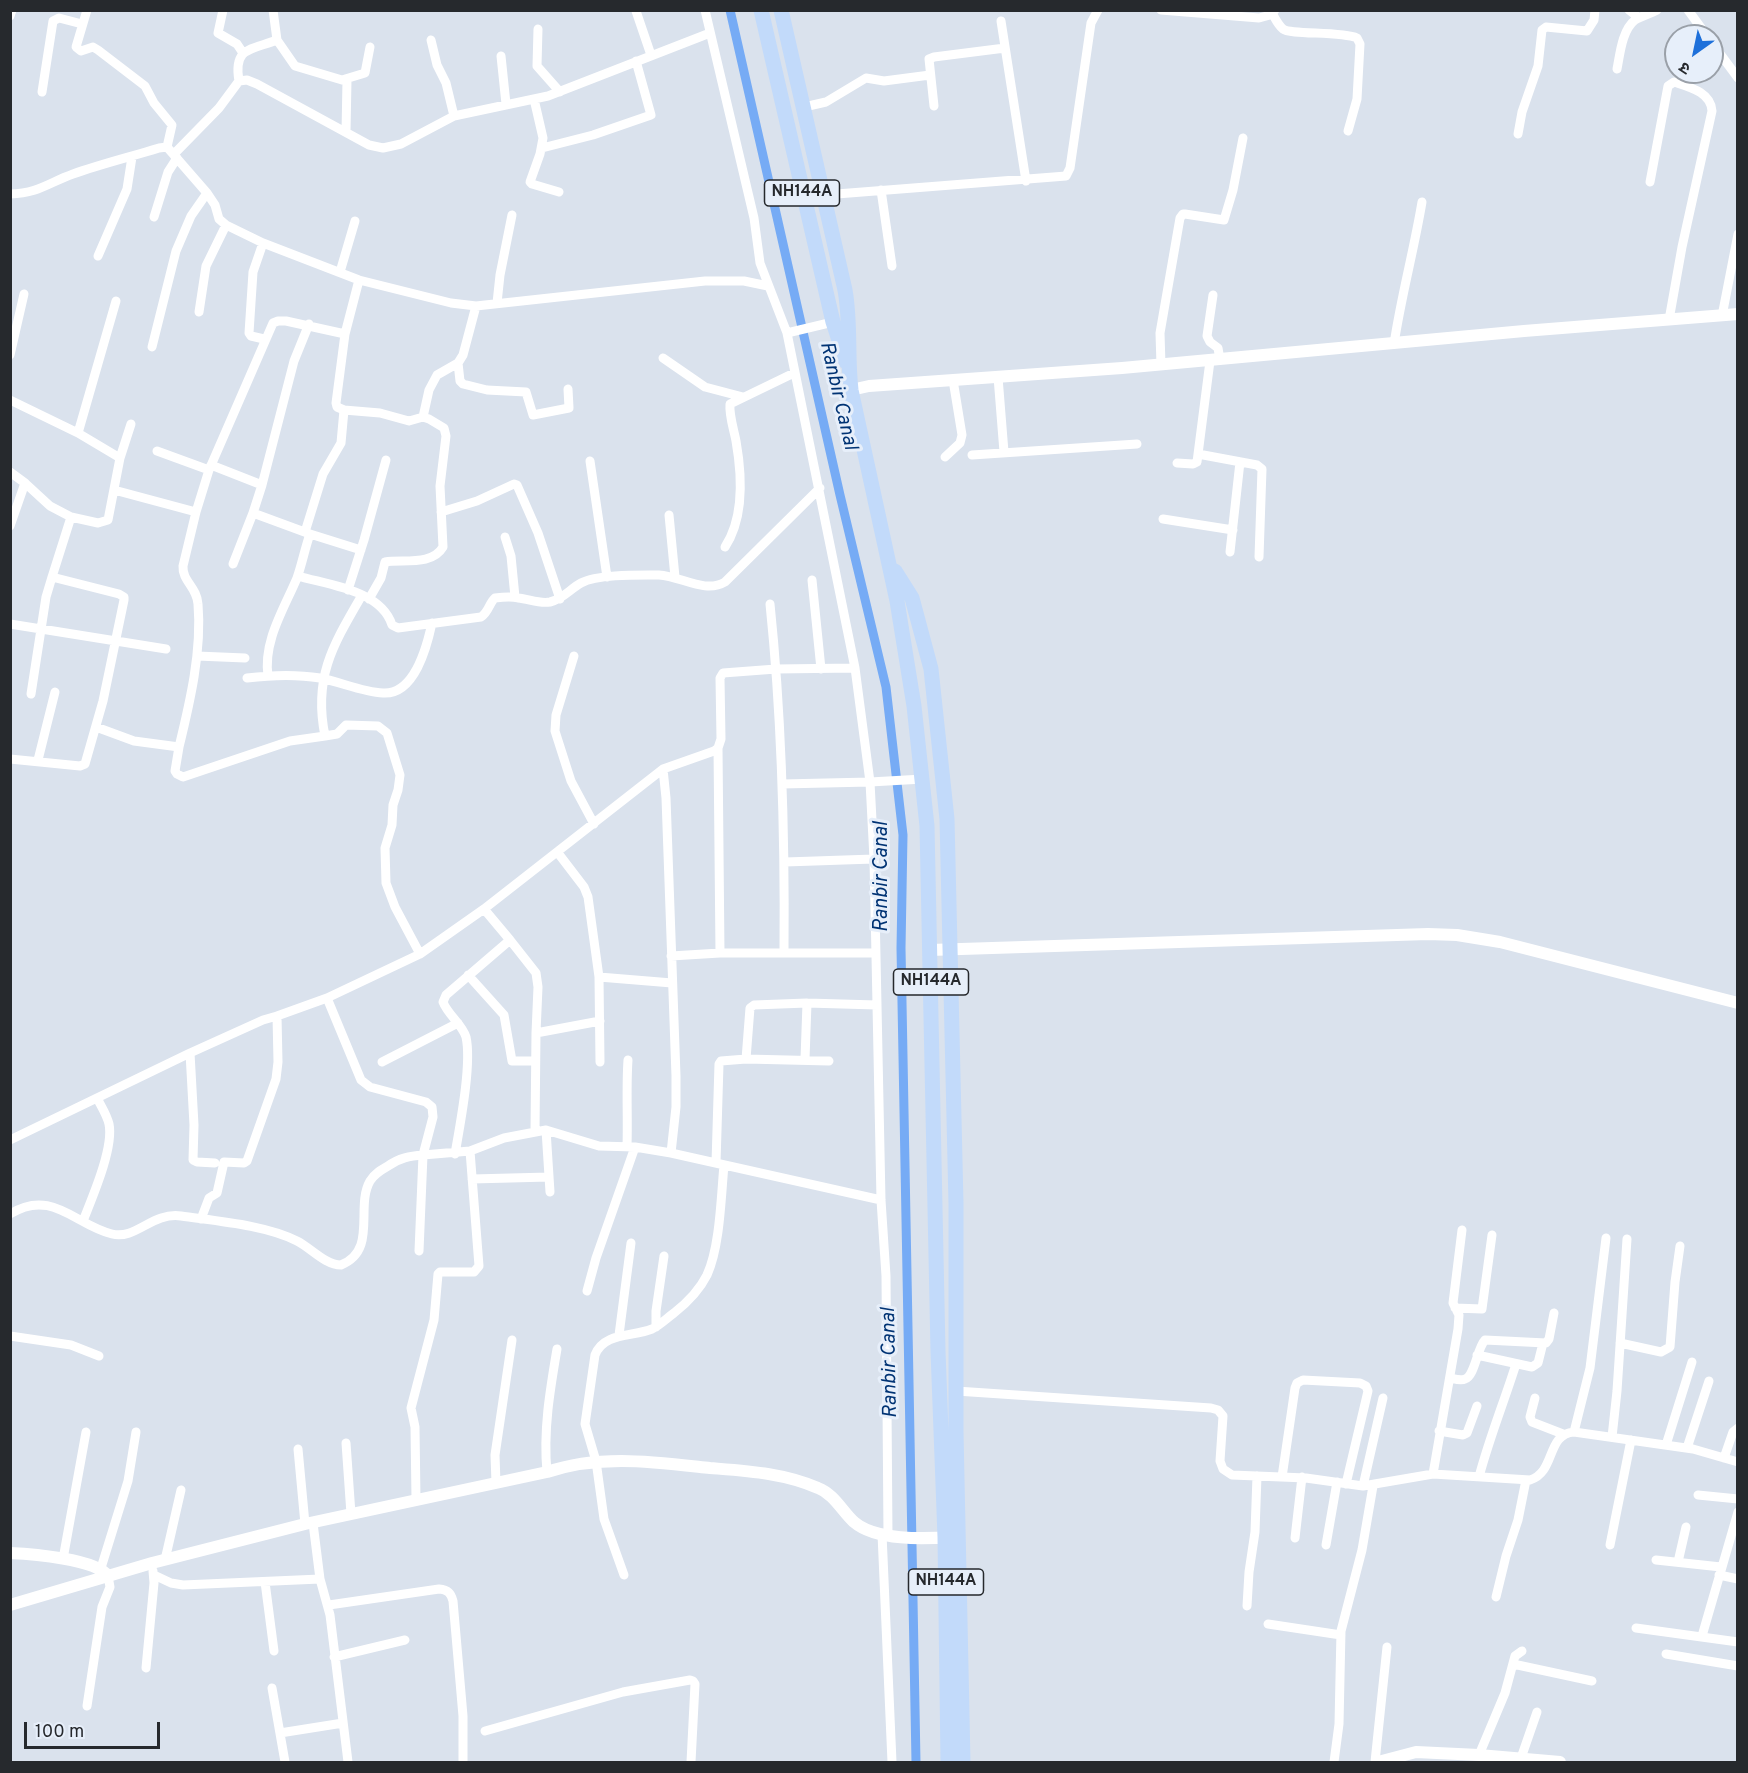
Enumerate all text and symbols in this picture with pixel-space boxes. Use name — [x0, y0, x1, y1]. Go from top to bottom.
north arrow — [1664, 24, 1724, 84]
text: उ — [1676, 56, 1695, 78]
road number: NH144A — [764, 180, 840, 206]
water label: Ranbir Canal — [813, 339, 861, 453]
water label: Ranbir Canal — [871, 822, 895, 932]
road number: NH144A — [894, 969, 968, 995]
water label: Ranbir Canal — [878, 1307, 904, 1419]
road number: NH144A — [908, 1569, 984, 1595]
scale bar — [27, 1710, 164, 1748]
text: 100 m — [35, 1721, 84, 1744]

